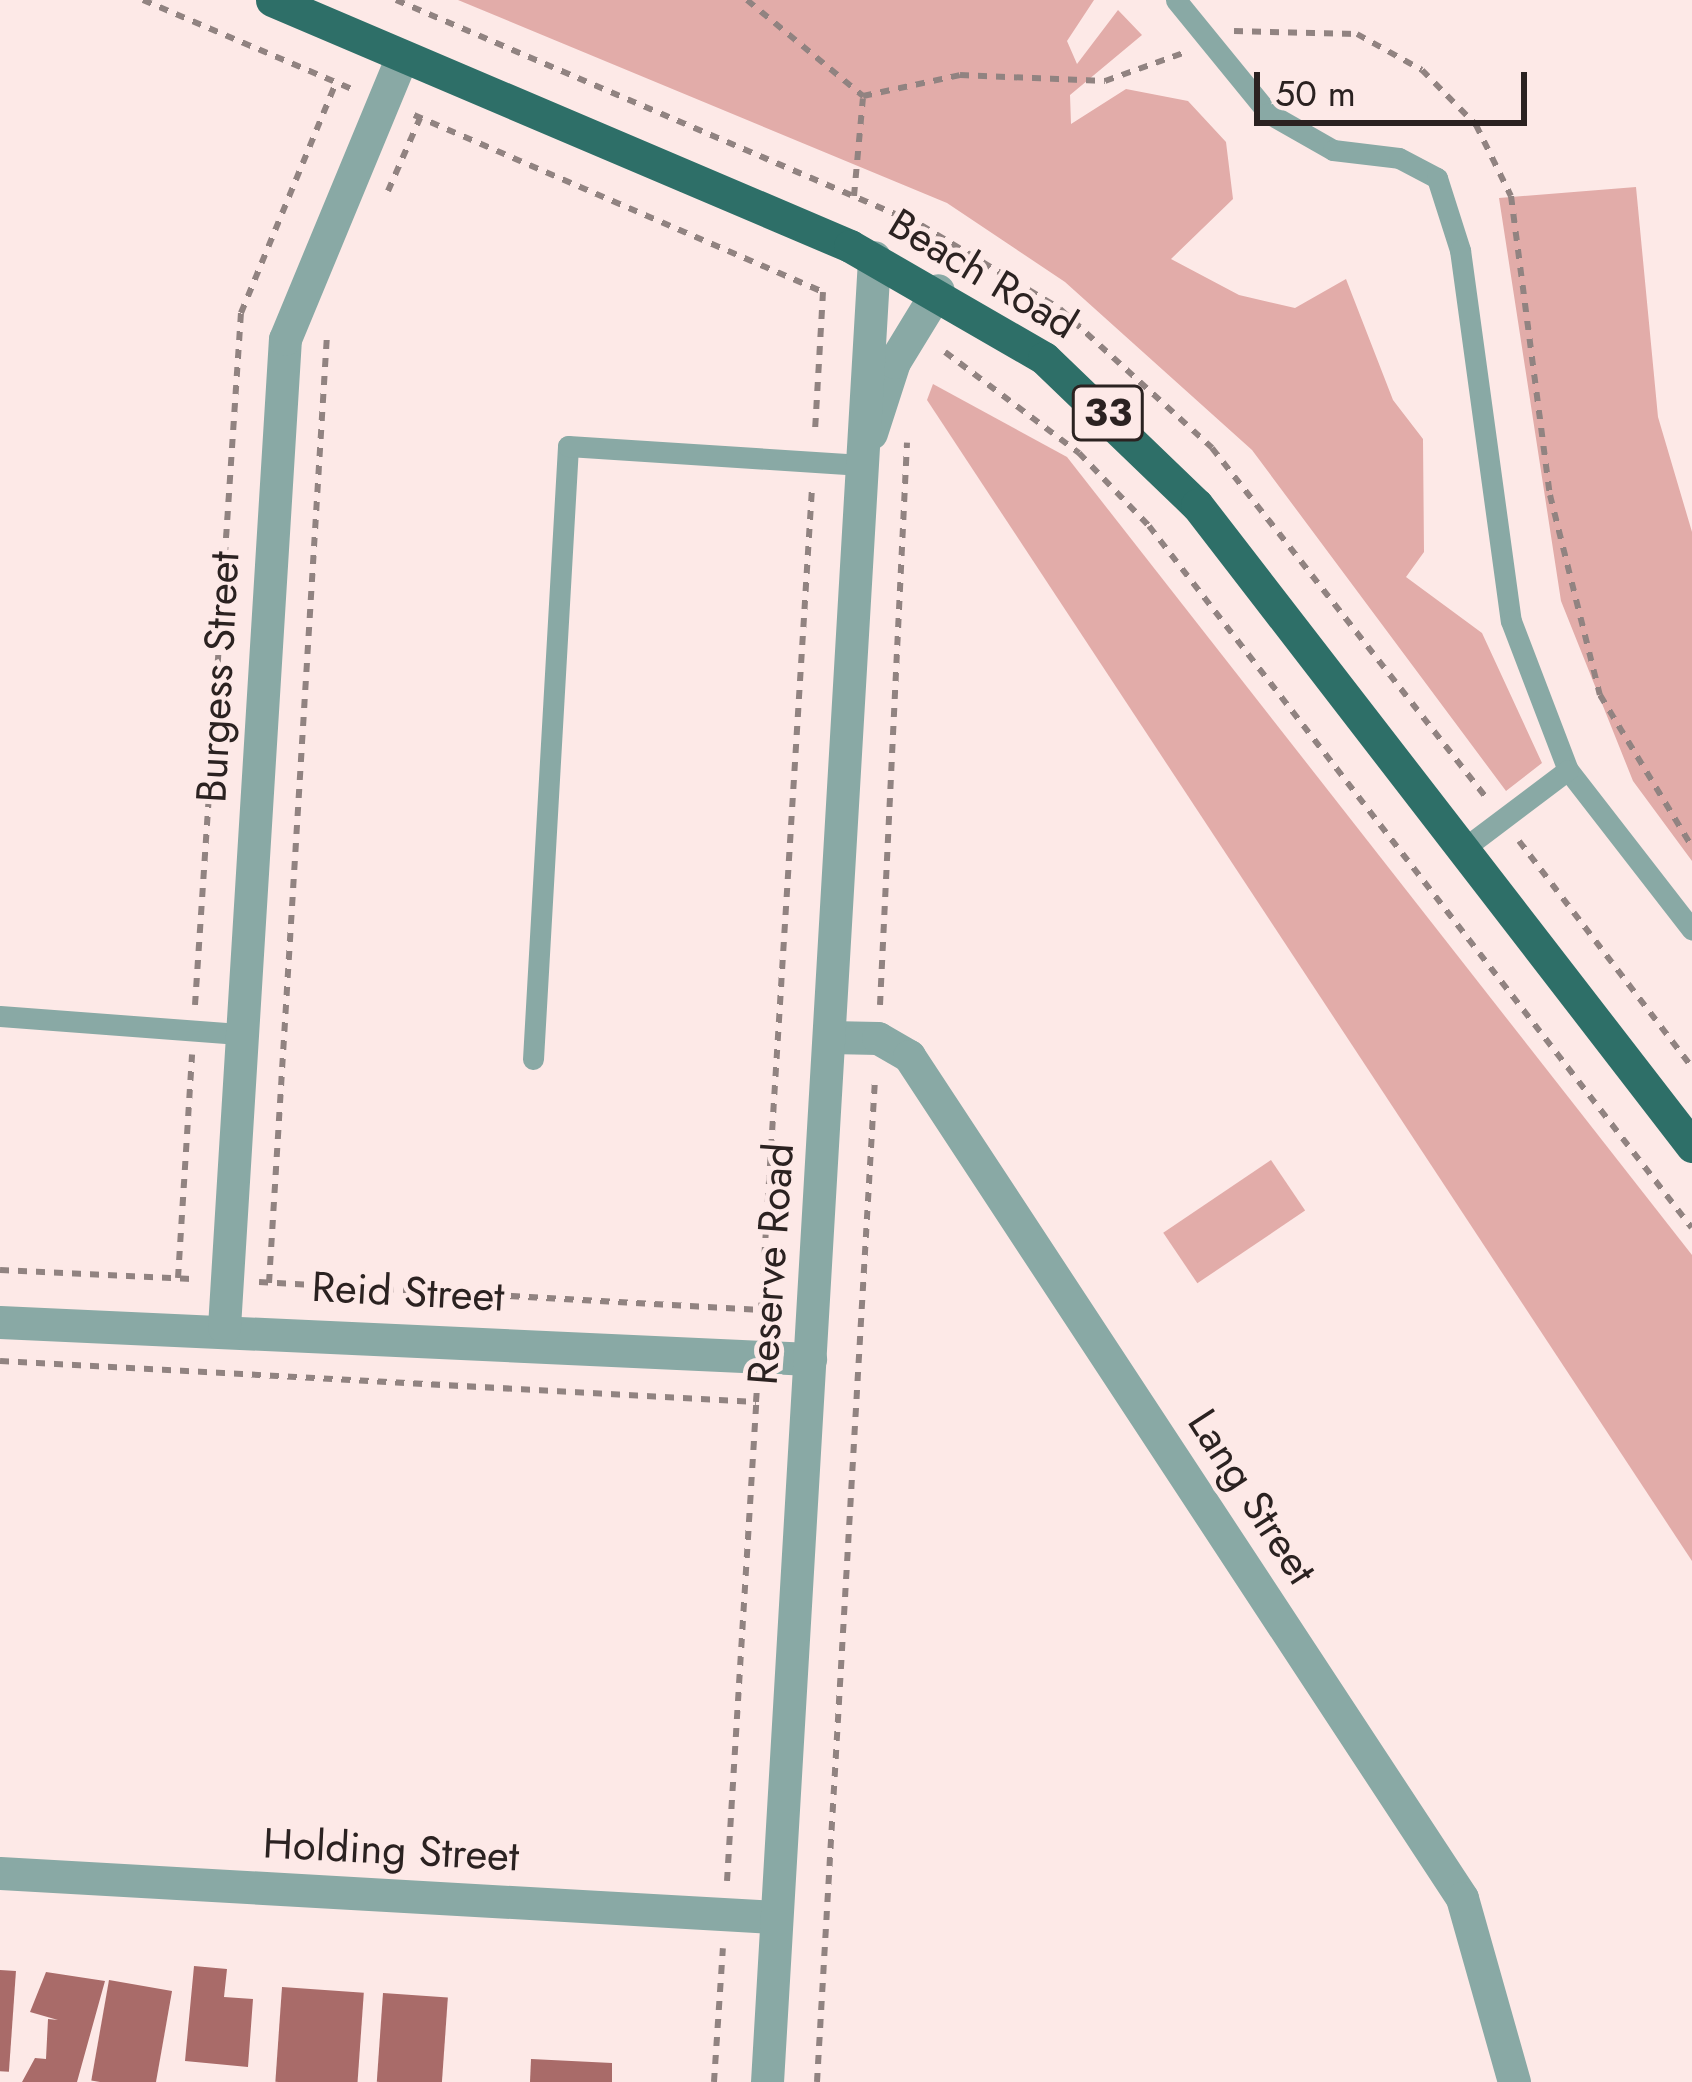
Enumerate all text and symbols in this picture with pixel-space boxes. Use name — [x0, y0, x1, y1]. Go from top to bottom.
scale bar — [1260, 48, 1533, 122]
text: 50 m — [1275, 67, 1356, 119]
street label: Beach Road — [880, 198, 1086, 350]
road number: 33 — [1069, 380, 1147, 446]
street label: Burgess Street — [186, 550, 250, 804]
street label: Reserve Road — [737, 1142, 805, 1386]
street label: Reid Street — [310, 1262, 506, 1322]
street label: Lang Street — [1177, 1400, 1327, 1594]
street label: Holding Street — [262, 1818, 520, 1882]

